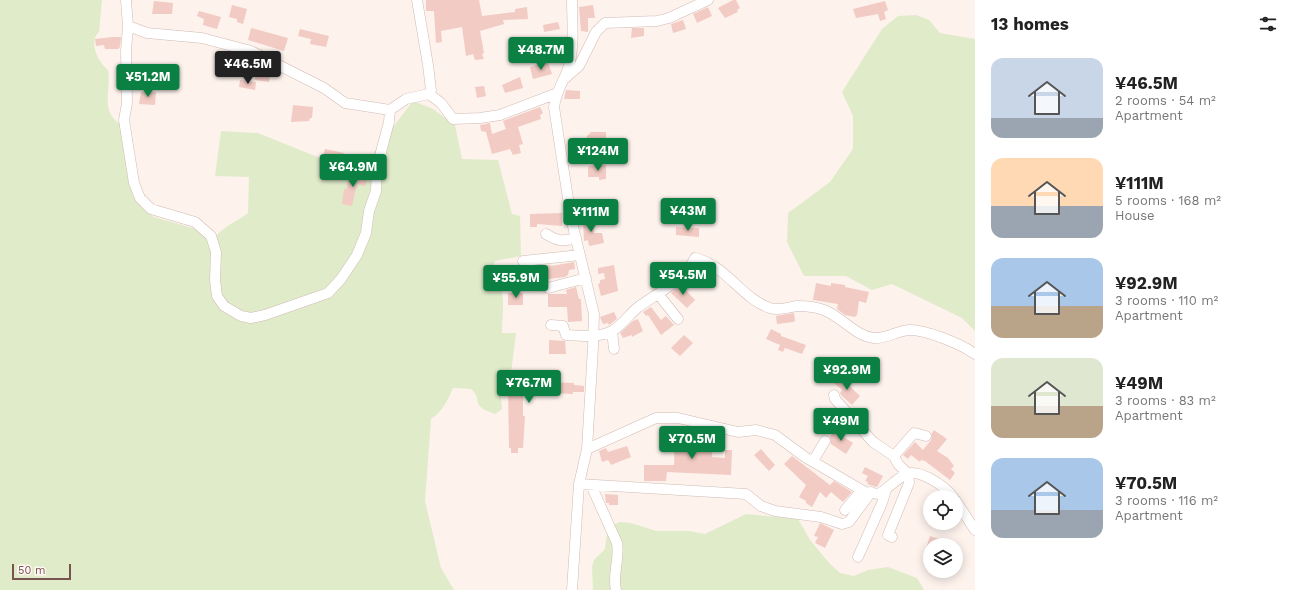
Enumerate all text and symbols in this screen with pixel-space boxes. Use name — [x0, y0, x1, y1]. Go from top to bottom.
icon: filters — [1257, 13, 1279, 35]
text: 13 homes — [991, 14, 1069, 34]
pin: ¥48.7M — [508, 37, 574, 71]
text: ¥48.7M — [517, 42, 565, 57]
pin: ¥46.5M — [215, 51, 281, 85]
text: ¥46.5M — [224, 56, 272, 71]
pin: ¥51.2M — [115, 64, 181, 98]
text: ¥51.2M — [125, 69, 171, 84]
text: ¥46.5M — [1115, 73, 1178, 93]
icon: home — [1023, 74, 1071, 122]
text: 2 rooms · 54 m² — [1115, 93, 1216, 108]
text: Apartment — [1115, 108, 1183, 123]
pin: ¥124M — [570, 138, 626, 172]
text: ¥124M — [577, 143, 619, 158]
pin: ¥64.9M — [320, 154, 386, 188]
text: ¥64.9M — [329, 159, 377, 174]
text: ¥111M — [1115, 173, 1164, 193]
icon: home — [1023, 174, 1071, 222]
text: 5 rooms · 168 m² — [1115, 193, 1221, 208]
pin: ¥43M — [664, 198, 712, 232]
pin: ¥111M — [563, 199, 619, 233]
text: ¥43M — [670, 203, 706, 218]
text: ¥111M — [572, 204, 610, 219]
text: House — [1115, 208, 1155, 223]
pin: ¥54.5M — [650, 262, 716, 296]
pin: ¥55.9M — [483, 265, 549, 299]
text: ¥54.5M — [659, 267, 707, 282]
text: ¥55.9M — [492, 270, 540, 285]
text: ¥92.9M — [1115, 273, 1178, 293]
icon: home — [1023, 274, 1071, 322]
text: 3 rooms · 110 m² — [1115, 293, 1218, 308]
text: Apartment — [1115, 308, 1183, 323]
pin: ¥92.9M — [814, 357, 880, 391]
text: ¥92.9M — [823, 362, 871, 377]
pin: ¥76.7M — [496, 370, 562, 404]
text: ¥49M — [1115, 373, 1163, 393]
icon: home — [1023, 374, 1071, 422]
text: ¥76.7M — [506, 375, 552, 390]
text: 3 rooms · 83 m² — [1115, 393, 1216, 408]
pin: ¥49M — [817, 408, 865, 442]
text: Apartment — [1115, 408, 1183, 423]
text: ¥49M — [823, 413, 859, 428]
pin: ¥70.5M — [659, 426, 725, 460]
text: ¥70.5M — [668, 431, 716, 446]
text: ¥70.5M — [1115, 473, 1177, 493]
icon: home — [1023, 474, 1071, 522]
map controls — [923, 490, 963, 578]
button: locate — [923, 490, 963, 530]
text: 3 rooms · 116 m² — [1115, 493, 1218, 508]
text: Apartment — [1115, 508, 1183, 523]
button: layers — [923, 538, 963, 578]
scale bar — [12, 562, 71, 581]
text: 50 m — [18, 564, 45, 577]

